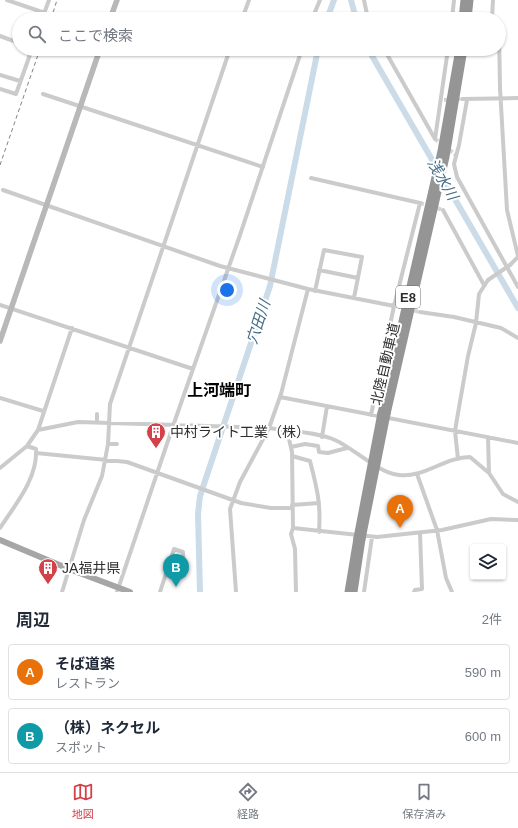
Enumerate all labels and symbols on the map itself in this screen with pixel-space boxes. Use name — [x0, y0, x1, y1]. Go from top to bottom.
water label: 浅水川 — [424, 155, 463, 204]
your location — [217, 280, 237, 300]
road number: E8 — [396, 286, 420, 308]
water label: 穴田川 — [243, 296, 274, 346]
street label: 北陸自動車道 — [368, 321, 402, 407]
district label: 上河端町 — [187, 382, 251, 399]
building icon: 中村ライト工業（株） — [145, 421, 167, 449]
place label: 中村ライト工業（株） — [170, 424, 310, 440]
pin: A — [387, 495, 413, 528]
pin: B — [163, 554, 189, 587]
building icon: JA福井県 — [37, 557, 59, 585]
place label: JA福井県 — [62, 560, 120, 576]

